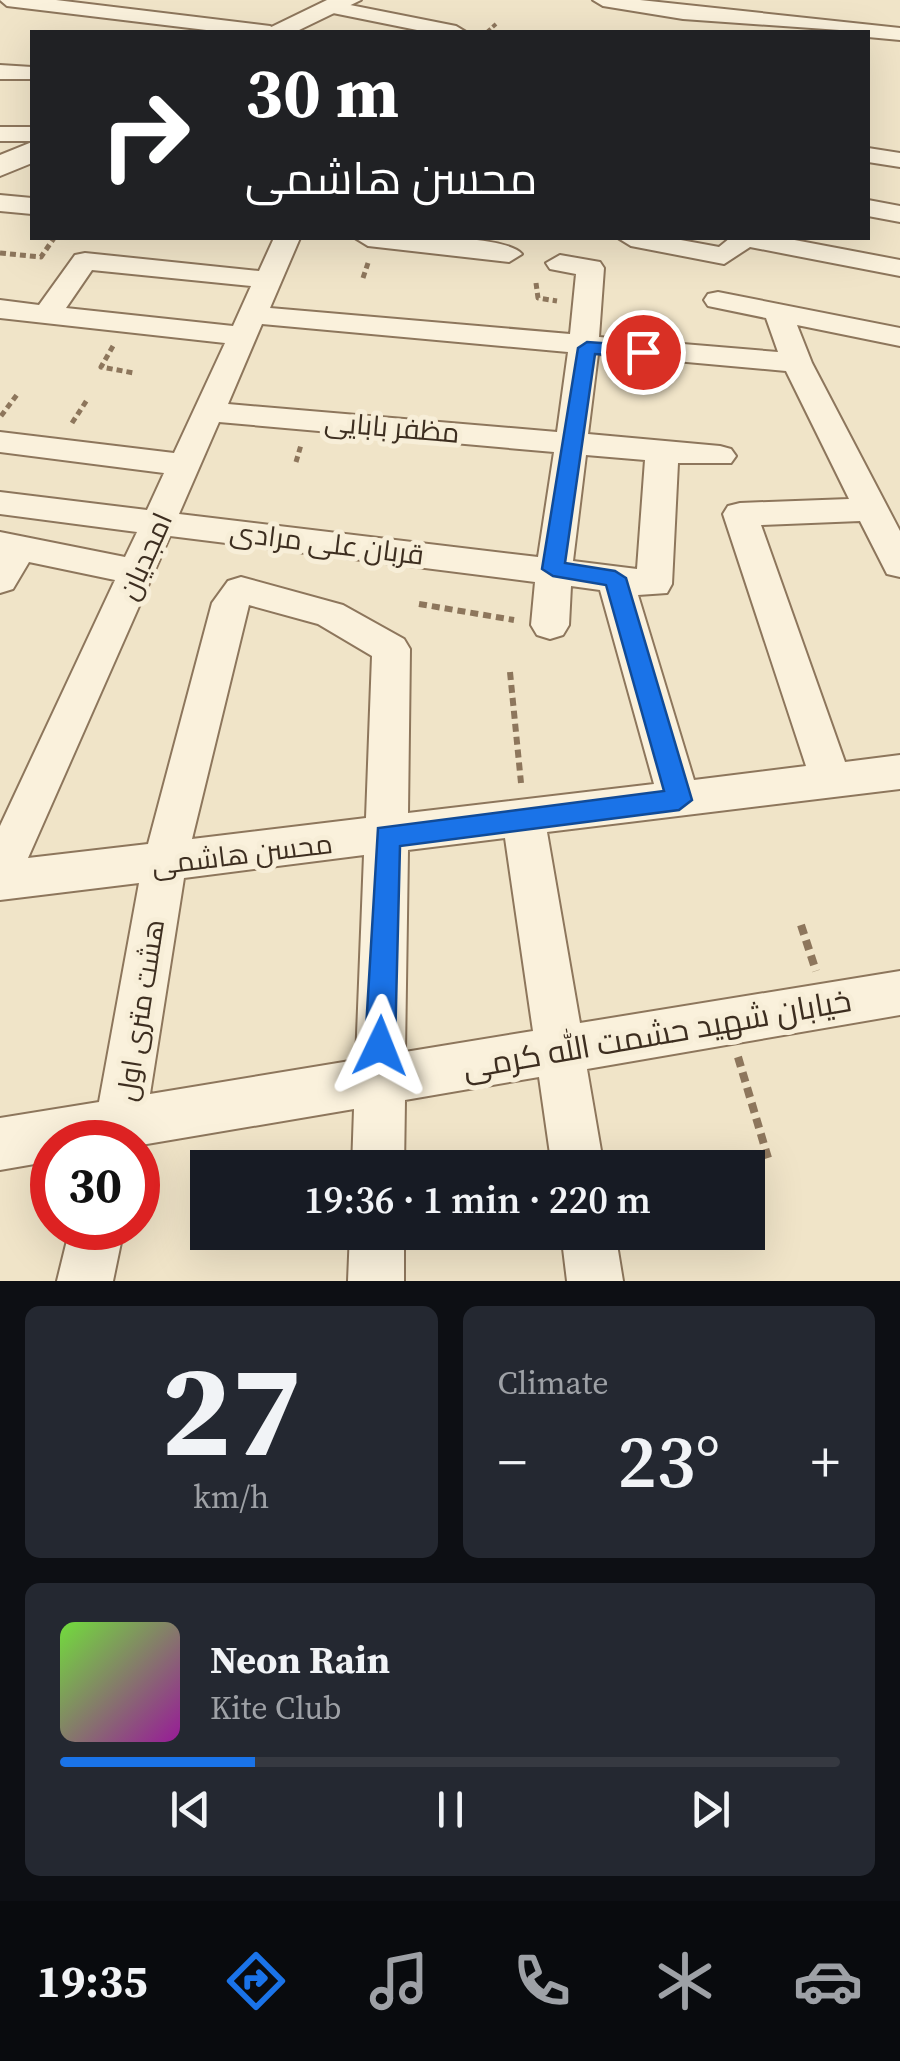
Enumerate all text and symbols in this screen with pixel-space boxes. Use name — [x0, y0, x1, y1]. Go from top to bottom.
text: 30 m — [245, 44, 399, 140]
icon: right — [80, 70, 210, 200]
text: محسن هاشمی — [245, 147, 537, 209]
pin — [601, 310, 686, 395]
icon: arrive — [616, 325, 671, 380]
street label: مظفر بابایی — [323, 402, 461, 452]
street label: امجدیان — [109, 506, 181, 606]
street label: قربان علی مرادی — [228, 512, 426, 574]
street label: محسن هاشمی — [149, 824, 335, 884]
street label: هشت متری اول — [107, 916, 173, 1104]
street label: خیابان شهید حشمت الله کرمی — [459, 978, 855, 1090]
position arrow — [328, 994, 432, 1098]
speed limit sign: 30 — [30, 1120, 160, 1250]
text: 19:36 · 1 min · 220 m — [304, 1174, 651, 1226]
text: 27 — [161, 1320, 302, 1499]
text: Climate — [498, 1361, 609, 1405]
text: 23° — [617, 1409, 720, 1512]
text: − — [498, 1424, 527, 1499]
text: + — [811, 1424, 840, 1499]
text: km/h — [193, 1475, 269, 1519]
text: Neon Rain — [210, 1634, 390, 1686]
text: Kite Club — [210, 1686, 342, 1730]
icon: previous — [163, 1782, 218, 1837]
icon: pause — [423, 1782, 478, 1837]
icon: next — [683, 1782, 738, 1837]
icon: directions — [221, 1946, 291, 2016]
icon: music — [364, 1946, 434, 2016]
icon: phone — [507, 1946, 577, 2016]
icon: climate — [650, 1946, 720, 2016]
icon: car — [793, 1946, 863, 2016]
text: 19:35 — [37, 1950, 148, 2012]

